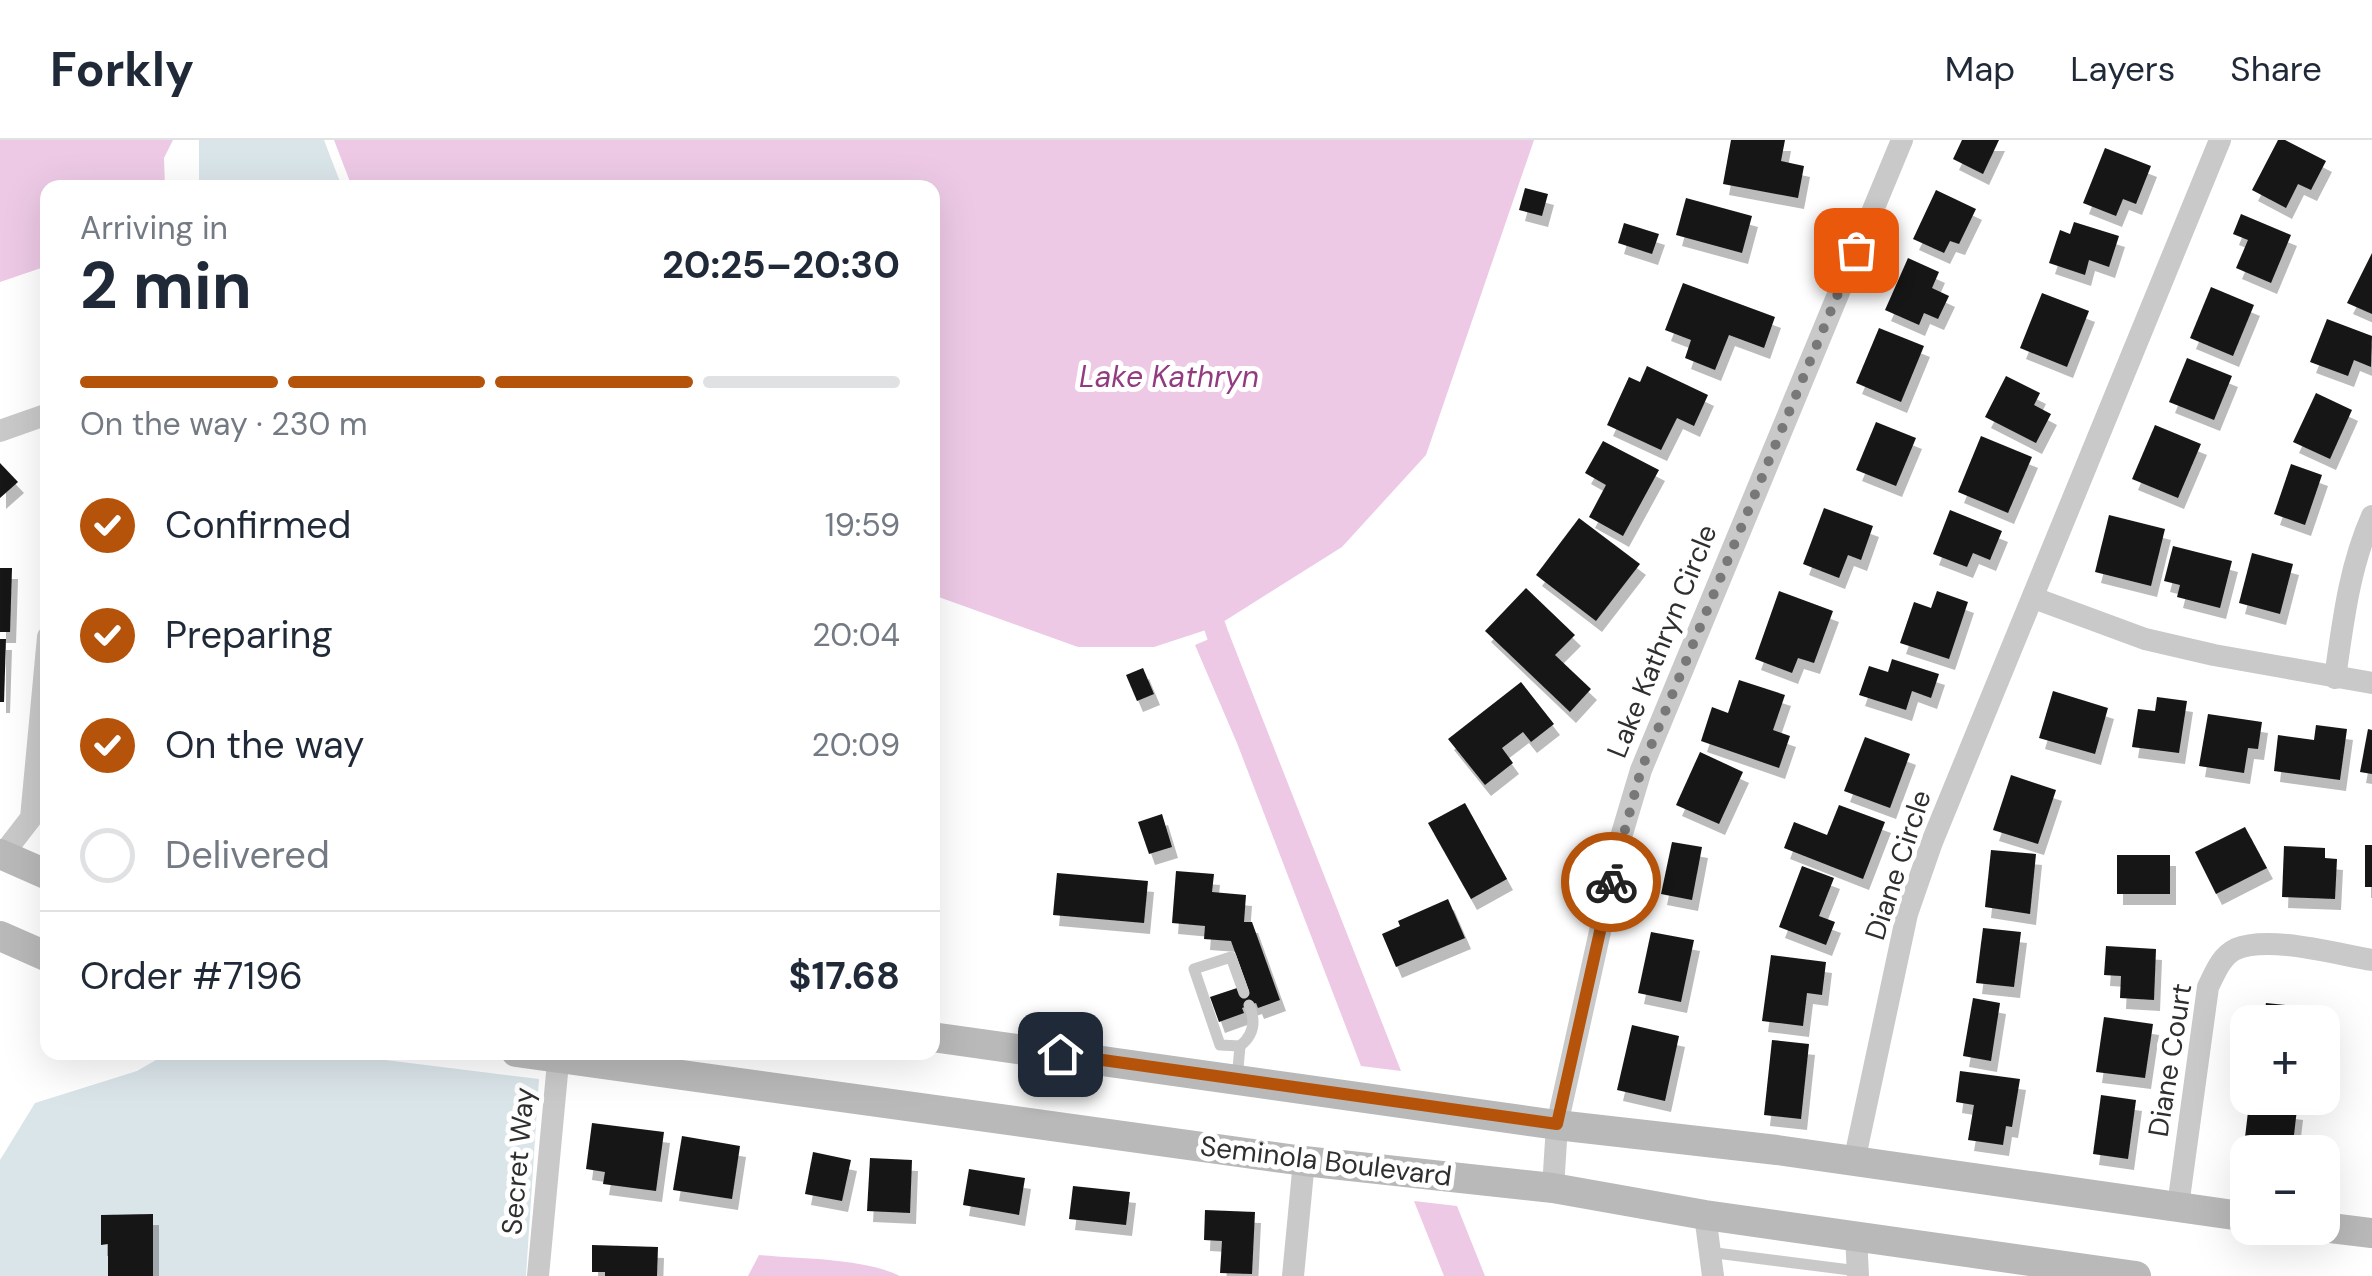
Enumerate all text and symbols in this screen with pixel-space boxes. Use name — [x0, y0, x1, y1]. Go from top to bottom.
text: Forkly — [50, 38, 194, 101]
text: Map — [1945, 46, 2015, 92]
text: Layers — [2070, 46, 2175, 92]
text: Share — [2230, 46, 2322, 92]
text: Arriving in — [80, 207, 228, 249]
pin — [1814, 208, 1899, 293]
icon: bag — [1829, 223, 1884, 278]
text: 20:25–20:30 — [662, 240, 900, 290]
text: 2 min — [80, 244, 252, 328]
water label: Lake Kathryn — [1079, 357, 1259, 396]
text: On the way · 230 m — [80, 403, 367, 445]
icon: check — [80, 498, 135, 553]
text: Confirmed — [165, 500, 351, 550]
text: 19:59 — [825, 504, 900, 546]
street label: Lake Kathryn Circle — [1598, 519, 1726, 763]
icon: check — [80, 608, 135, 663]
text: Preparing — [165, 610, 333, 660]
text: 20:04 — [812, 614, 900, 656]
icon: check — [80, 718, 135, 773]
text: On the way — [165, 720, 364, 770]
text: 20:09 — [812, 724, 900, 766]
street label: Diane Circle — [1856, 785, 1940, 945]
text: Delivered — [165, 830, 330, 880]
courier — [1561, 832, 1661, 932]
icon: bike — [1584, 855, 1639, 910]
text: Order #7196 — [80, 951, 303, 1001]
text: $17.68 — [789, 951, 900, 1001]
street label: Diane Court — [2140, 981, 2200, 1139]
map controls — [2230, 1005, 2340, 1245]
button: + — [2230, 1005, 2340, 1115]
pin — [1018, 1012, 1103, 1097]
icon: home — [1033, 1027, 1088, 1082]
street label: Secret Way — [493, 1086, 543, 1236]
street label: Seminola Boulevard — [1198, 1127, 1454, 1195]
button: − — [2230, 1135, 2340, 1245]

